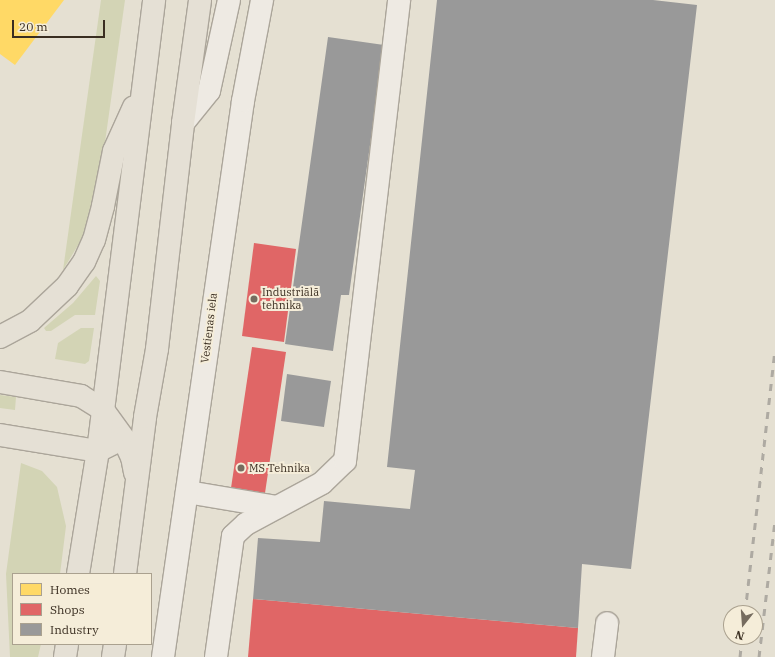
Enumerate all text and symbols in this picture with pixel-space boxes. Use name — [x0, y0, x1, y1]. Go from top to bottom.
scale bar — [14, 12, 107, 38]
text: 20 m — [19, 19, 48, 34]
place label: Industriālā tehnika — [262, 286, 319, 312]
street label: Vestienas iela — [198, 292, 220, 364]
marker: Industriālā tehnika — [249, 294, 259, 304]
place label: MS Tehnika — [249, 461, 310, 475]
marker: MS Tehnika — [236, 463, 246, 473]
legend — [12, 573, 152, 645]
text: Homes — [50, 582, 90, 597]
text: Shops — [50, 602, 85, 617]
north arrow — [723, 605, 763, 645]
text: Industry — [50, 622, 99, 637]
text: N — [734, 628, 746, 643]

